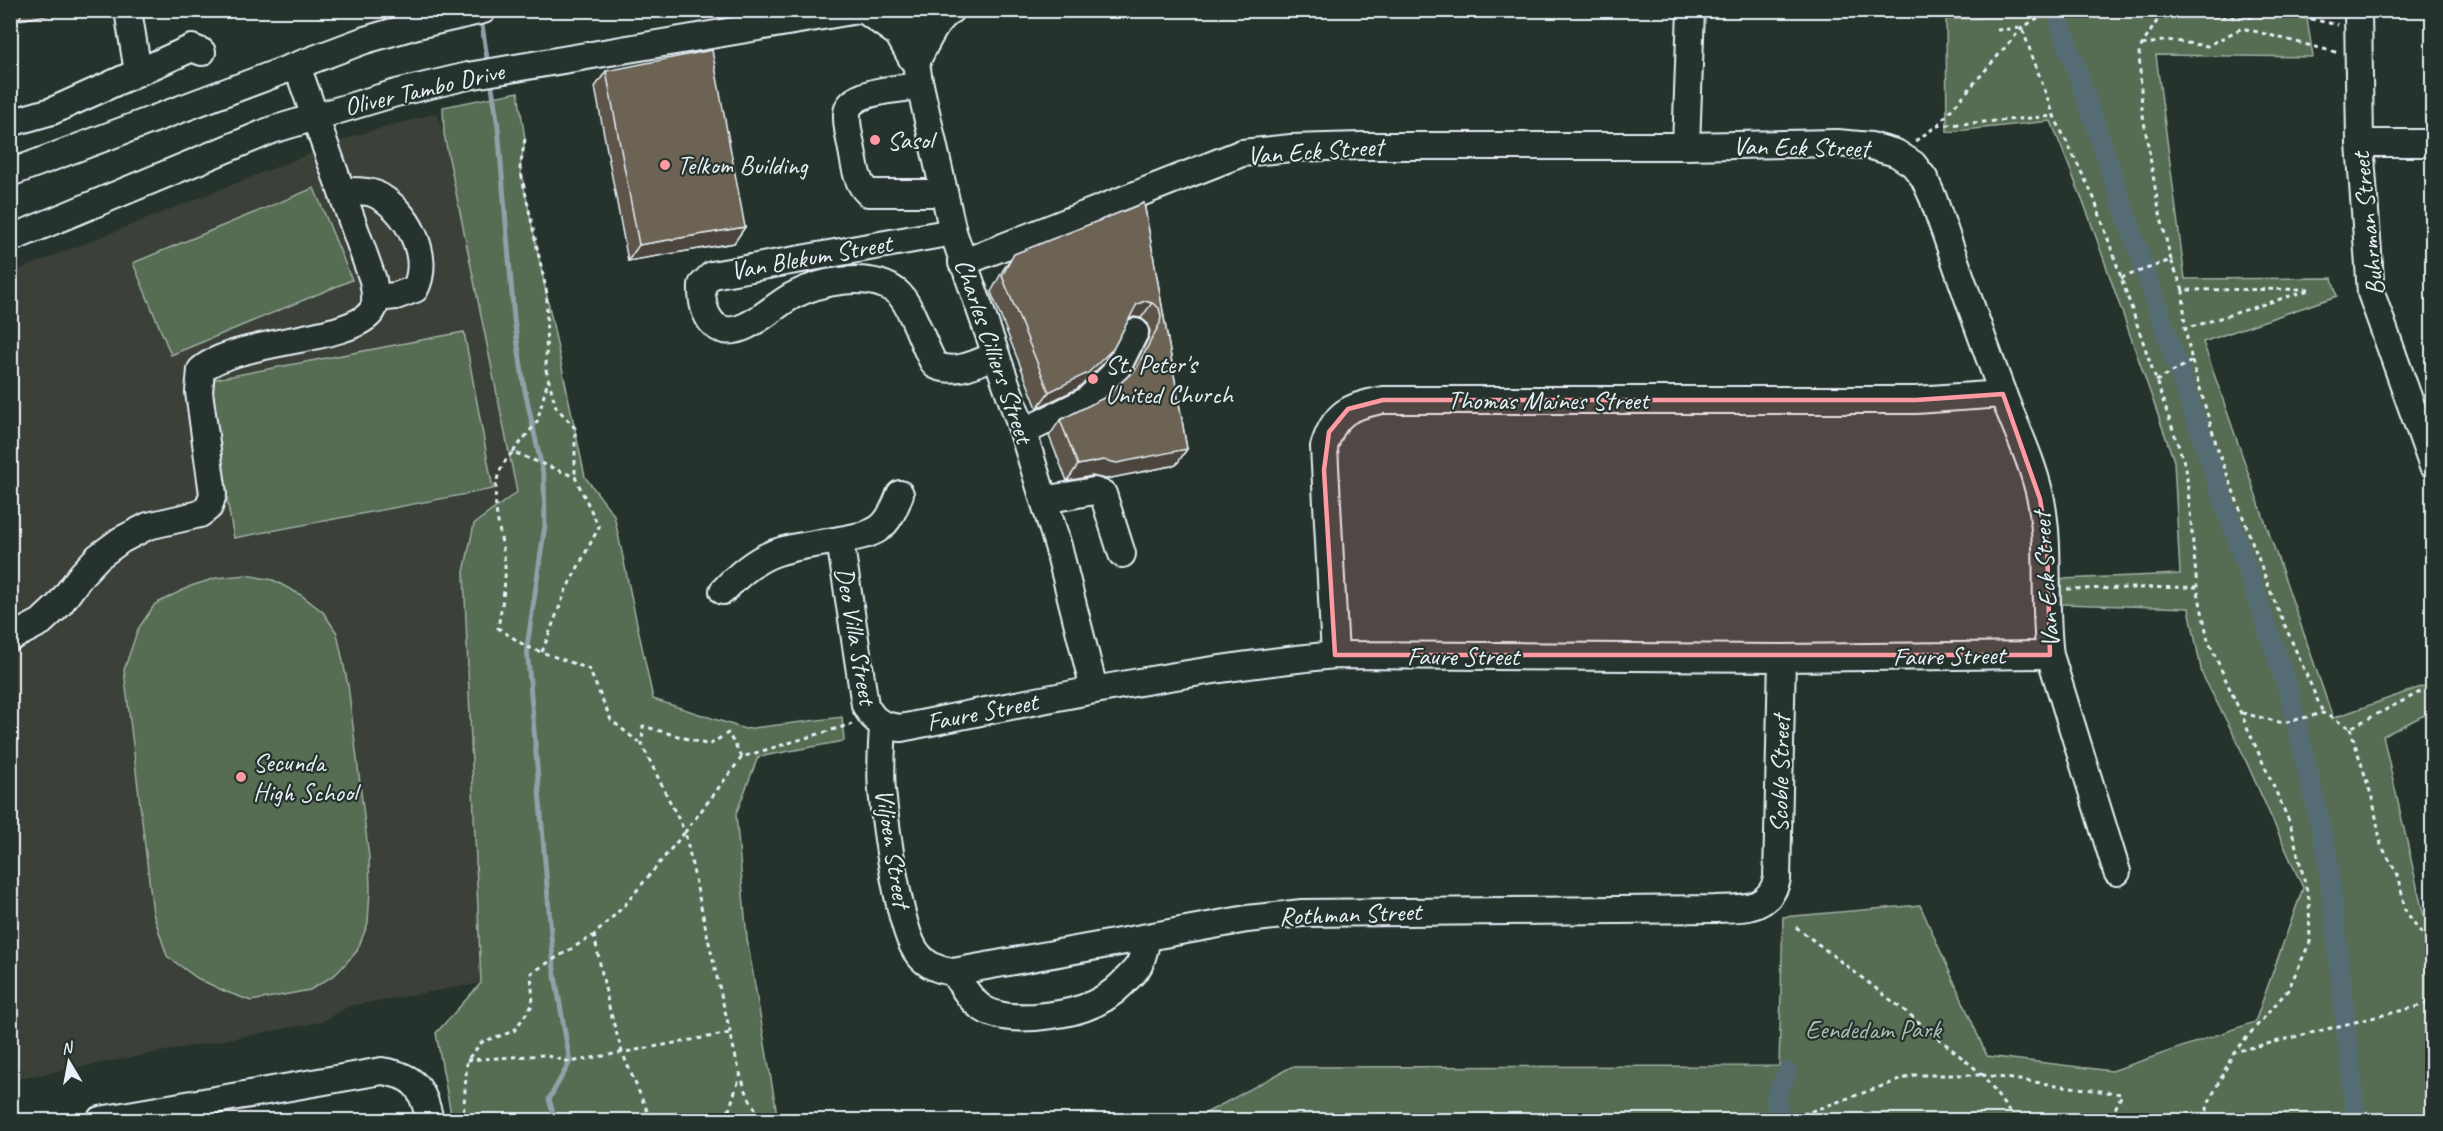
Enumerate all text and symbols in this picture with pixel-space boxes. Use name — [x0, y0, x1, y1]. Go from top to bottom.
street label: Oliver Tambo Drive — [341, 54, 509, 123]
place label: Sasol — [887, 124, 938, 157]
street label: Van Eck Street — [1733, 129, 1873, 165]
street label: Van Eck Street — [1246, 130, 1387, 172]
marker: Sasol — [868, 133, 882, 147]
street label: Buhrman Street — [2344, 148, 2392, 297]
place label: Telkom Building — [677, 149, 809, 182]
marker: Telkom Building — [658, 158, 672, 172]
street label: Van Blekum Street — [728, 226, 896, 287]
street label: Charles Cilliers Street — [947, 254, 1042, 450]
place label: St. Peter's United Church — [1105, 348, 1235, 411]
marker: St. Peter's United Church — [1086, 372, 1100, 386]
street label: Thomas Maines Street — [1448, 384, 1651, 417]
street label: Van Eck Street — [2025, 508, 2067, 649]
street label: Deo Villa Street — [828, 565, 885, 710]
street label: Faure Street — [1893, 638, 2008, 673]
street label: Faure Street — [1407, 640, 1522, 673]
street label: Faure Street — [924, 685, 1043, 739]
street label: Scoble Street — [1762, 712, 1798, 833]
place label: Secunda High School — [253, 746, 362, 809]
marker: Secunda High School — [234, 770, 248, 784]
street label: Viljoen Street — [867, 786, 919, 913]
street label: Rothman Street — [1278, 895, 1424, 933]
park label: Eendedam Park — [1805, 1013, 1943, 1046]
north arrow — [39, 1032, 99, 1092]
text: N — [60, 1037, 76, 1059]

